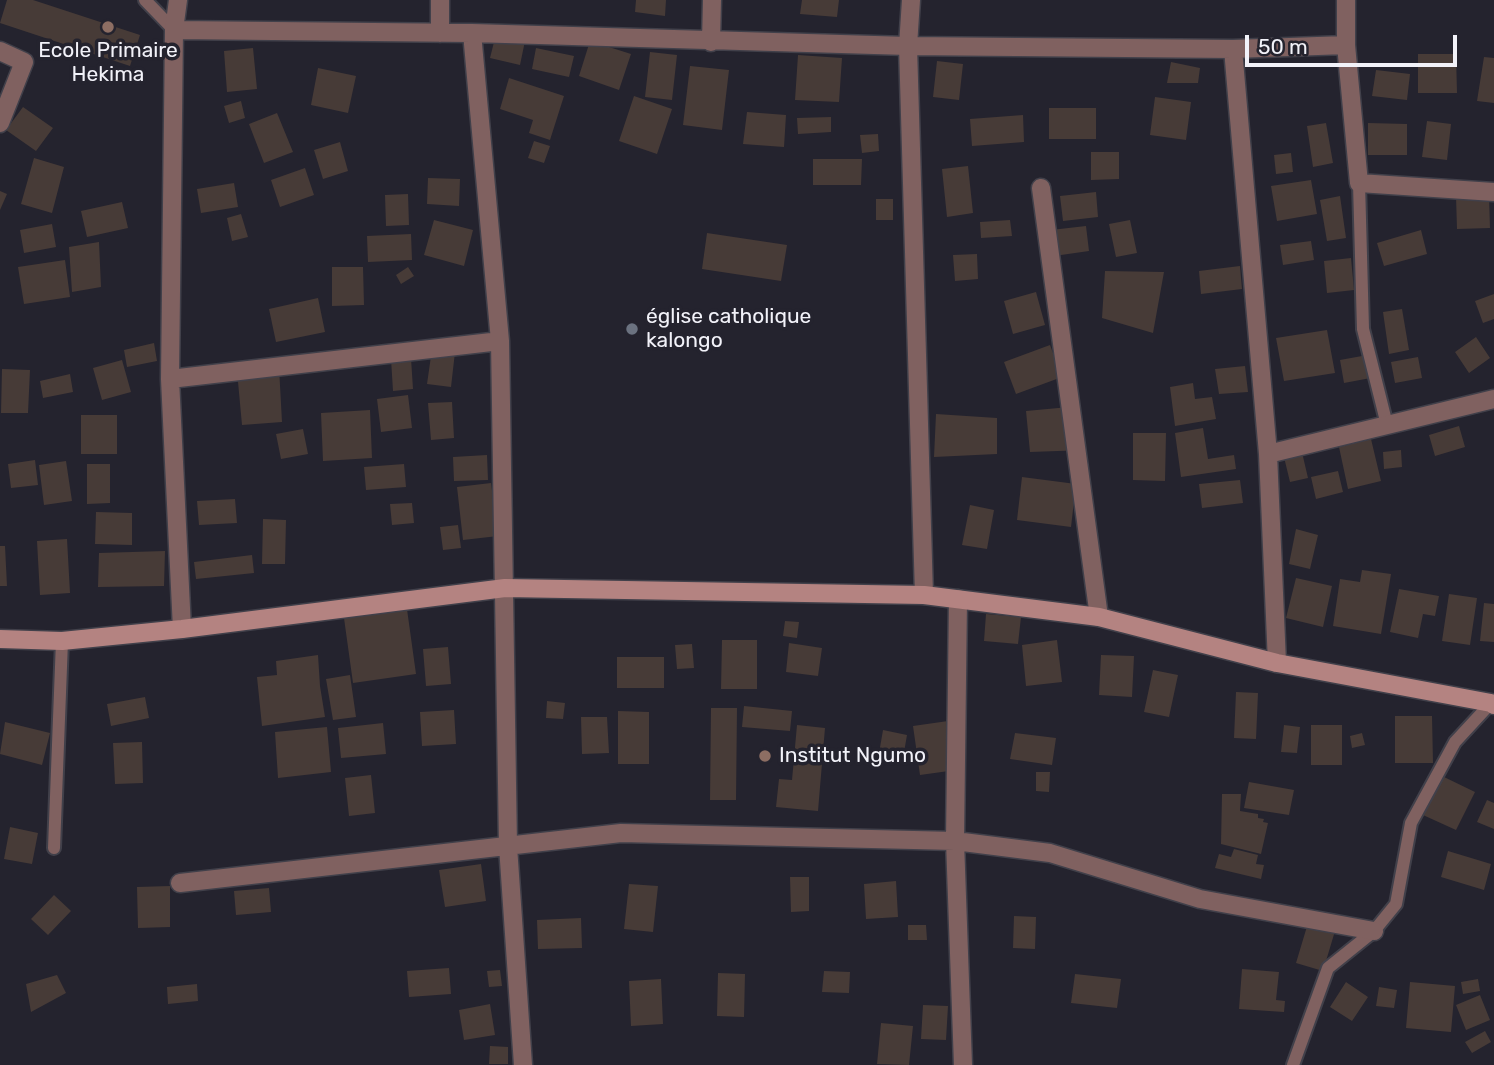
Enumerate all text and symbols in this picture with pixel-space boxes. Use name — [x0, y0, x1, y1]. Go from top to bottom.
marker: Ecole Primaire Hekima — [100, 19, 116, 35]
scale bar — [1249, 21, 1461, 65]
text: 50 m — [1258, 34, 1308, 59]
place label: Ecole Primaire Hekima — [38, 38, 178, 88]
place label: église catholique kalongo — [646, 304, 811, 354]
marker: église catholique kalongo — [624, 321, 640, 337]
place label: Institut Ngumo — [779, 743, 926, 769]
marker: Institut Ngumo — [757, 748, 773, 764]

